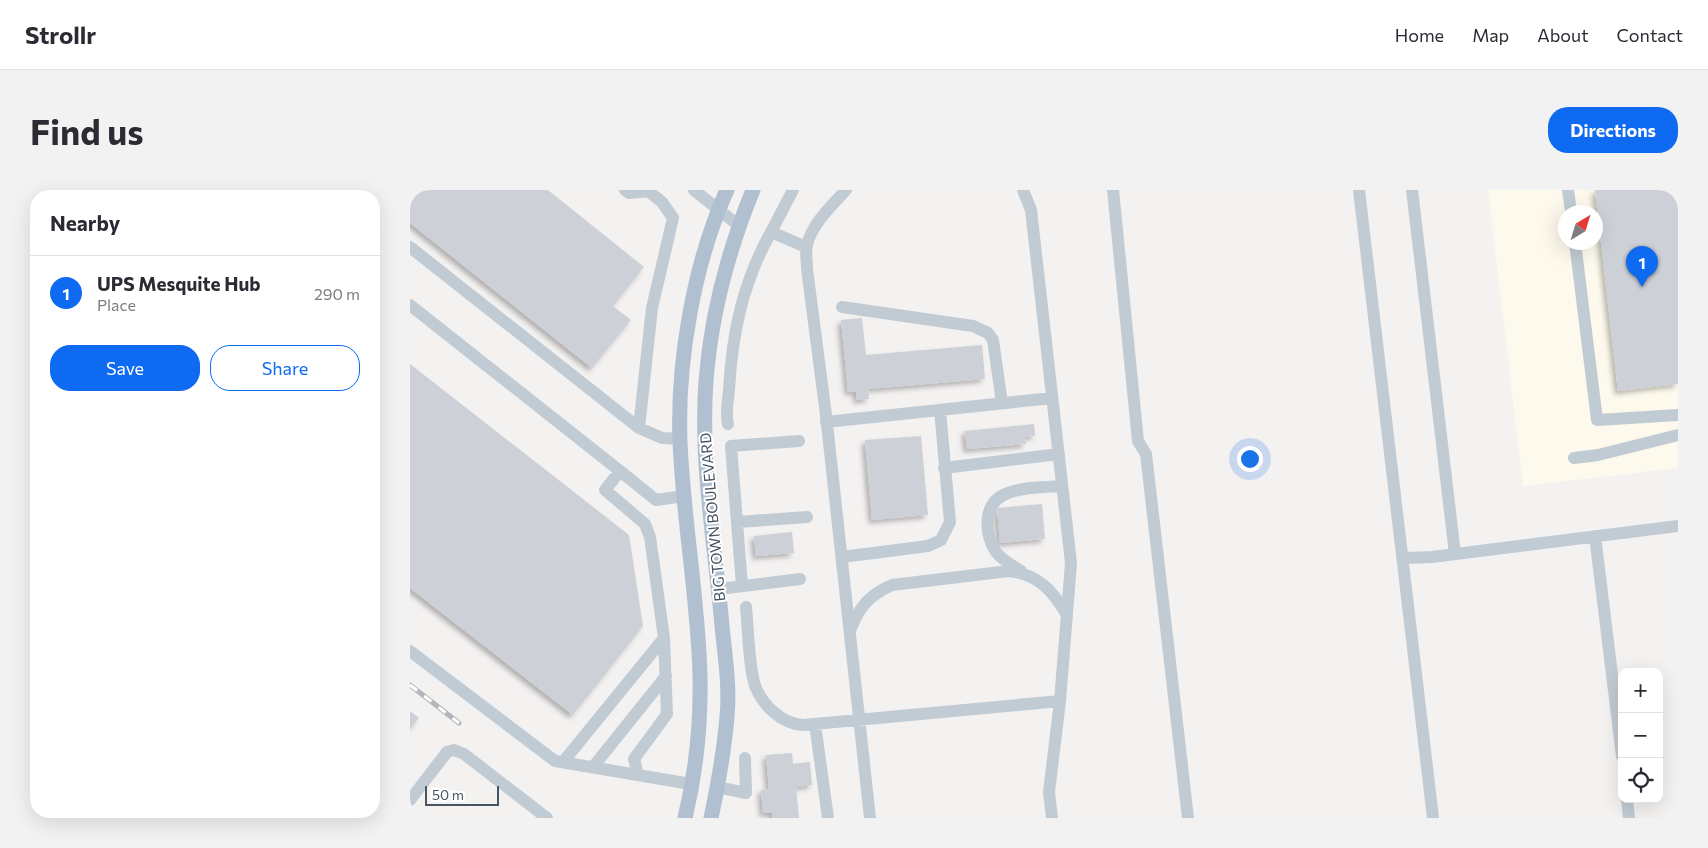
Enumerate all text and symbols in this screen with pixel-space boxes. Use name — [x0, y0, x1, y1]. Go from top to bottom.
text: Strollr — [25, 20, 96, 49]
text: Home — [1395, 24, 1444, 46]
text: Map — [1472, 24, 1509, 46]
text: About — [1537, 24, 1589, 46]
text: Contact — [1617, 24, 1683, 46]
button: Directions — [1548, 107, 1678, 153]
text: Find us — [30, 109, 144, 152]
north arrow — [1558, 205, 1603, 250]
text: Nearby — [50, 210, 120, 235]
pin: 1 — [1626, 246, 1658, 287]
text: UPS Mesquite Hub — [97, 272, 261, 295]
text: 1 — [62, 284, 70, 303]
text: 290 m — [314, 284, 360, 303]
text: Place — [97, 295, 136, 314]
button: Save — [50, 345, 200, 391]
button: Share — [210, 345, 360, 391]
street label: BIG TOWN BOULEVARD — [696, 432, 728, 602]
your location — [1237, 446, 1263, 472]
map controls — [1618, 668, 1663, 803]
button: + — [1618, 668, 1663, 713]
button: − — [1618, 713, 1663, 758]
button: locate — [1618, 758, 1663, 803]
scale bar — [425, 783, 499, 806]
text: 50 m — [432, 786, 464, 803]

